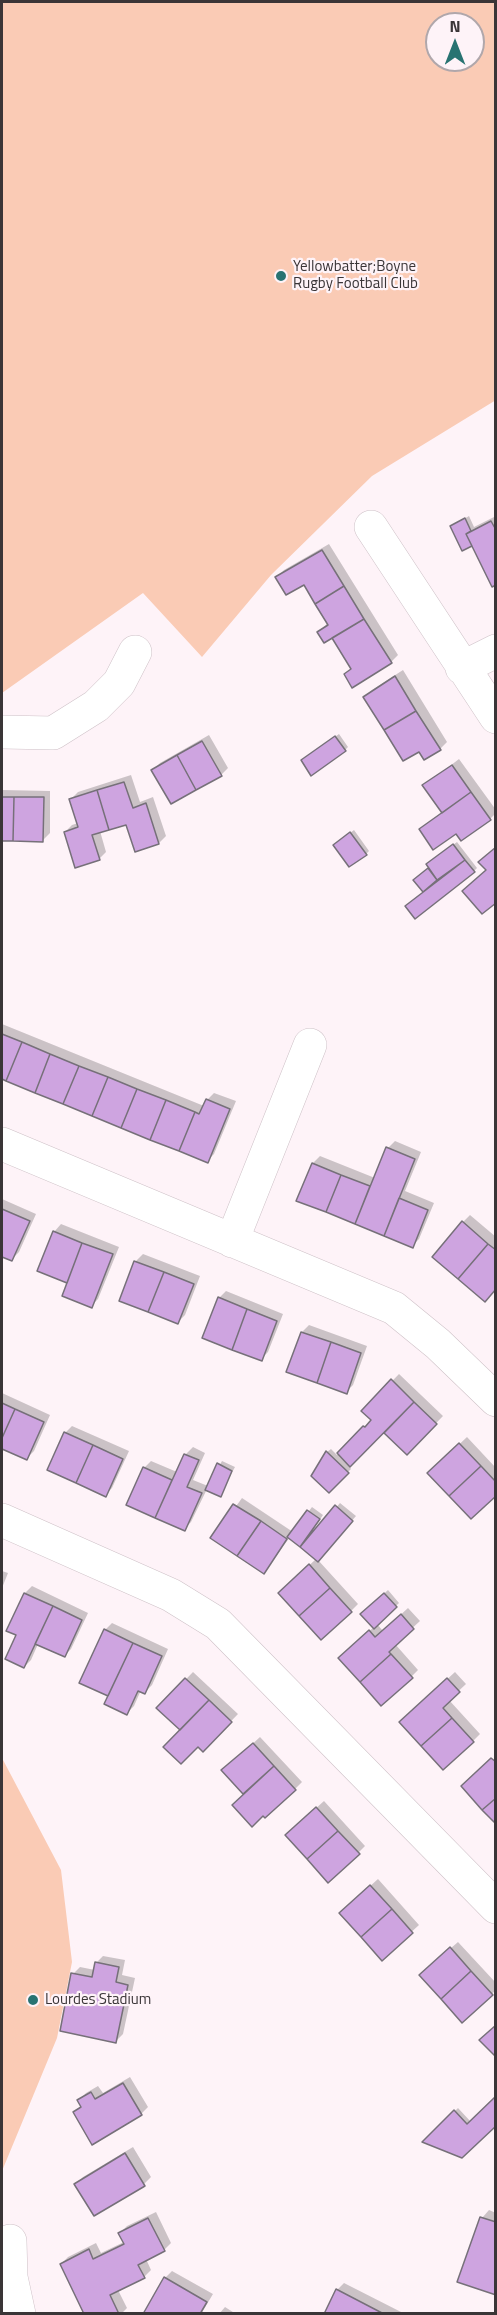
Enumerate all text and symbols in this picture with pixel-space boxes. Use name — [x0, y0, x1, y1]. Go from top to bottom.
north arrow — [425, 12, 485, 72]
text: N — [449, 14, 461, 38]
place label: Yellowbatter;Boyne Rugby Football Club — [293, 258, 418, 293]
marker: Yellowbatter;Boyne Rugby Football Club — [274, 269, 288, 283]
place label: Lourdes Stadium — [45, 1991, 151, 2009]
marker: Lourdes Stadium — [26, 1993, 40, 2007]

